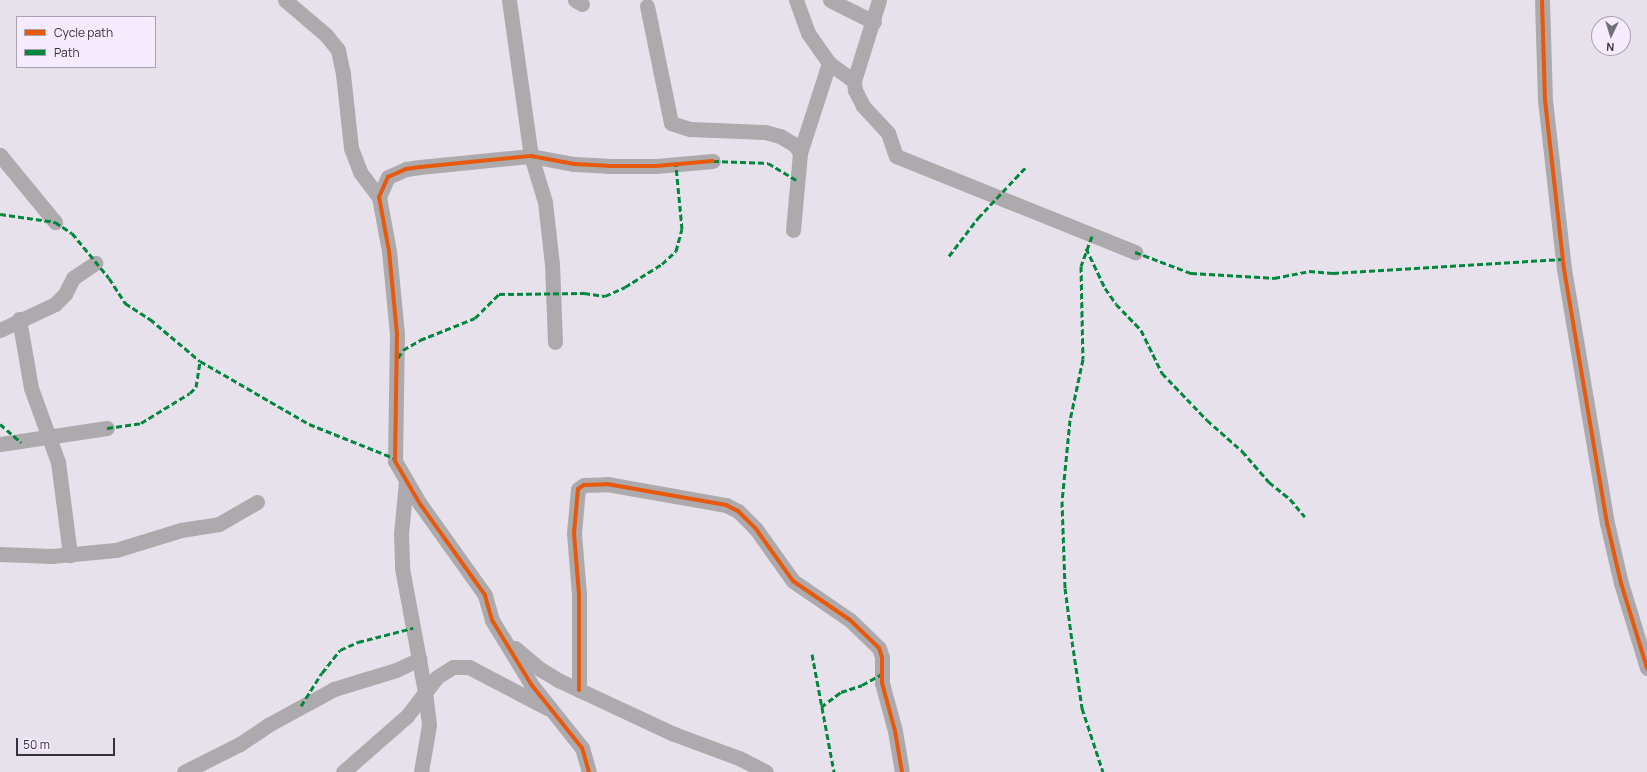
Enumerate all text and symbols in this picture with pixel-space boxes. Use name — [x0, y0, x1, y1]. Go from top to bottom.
legend — [16, 16, 156, 68]
north arrow — [1591, 16, 1631, 56]
text: Cycle path — [54, 24, 113, 41]
text: N — [1606, 40, 1615, 55]
text: Path — [54, 44, 80, 61]
scale bar — [18, 730, 117, 756]
text: 50 m — [23, 736, 50, 753]

